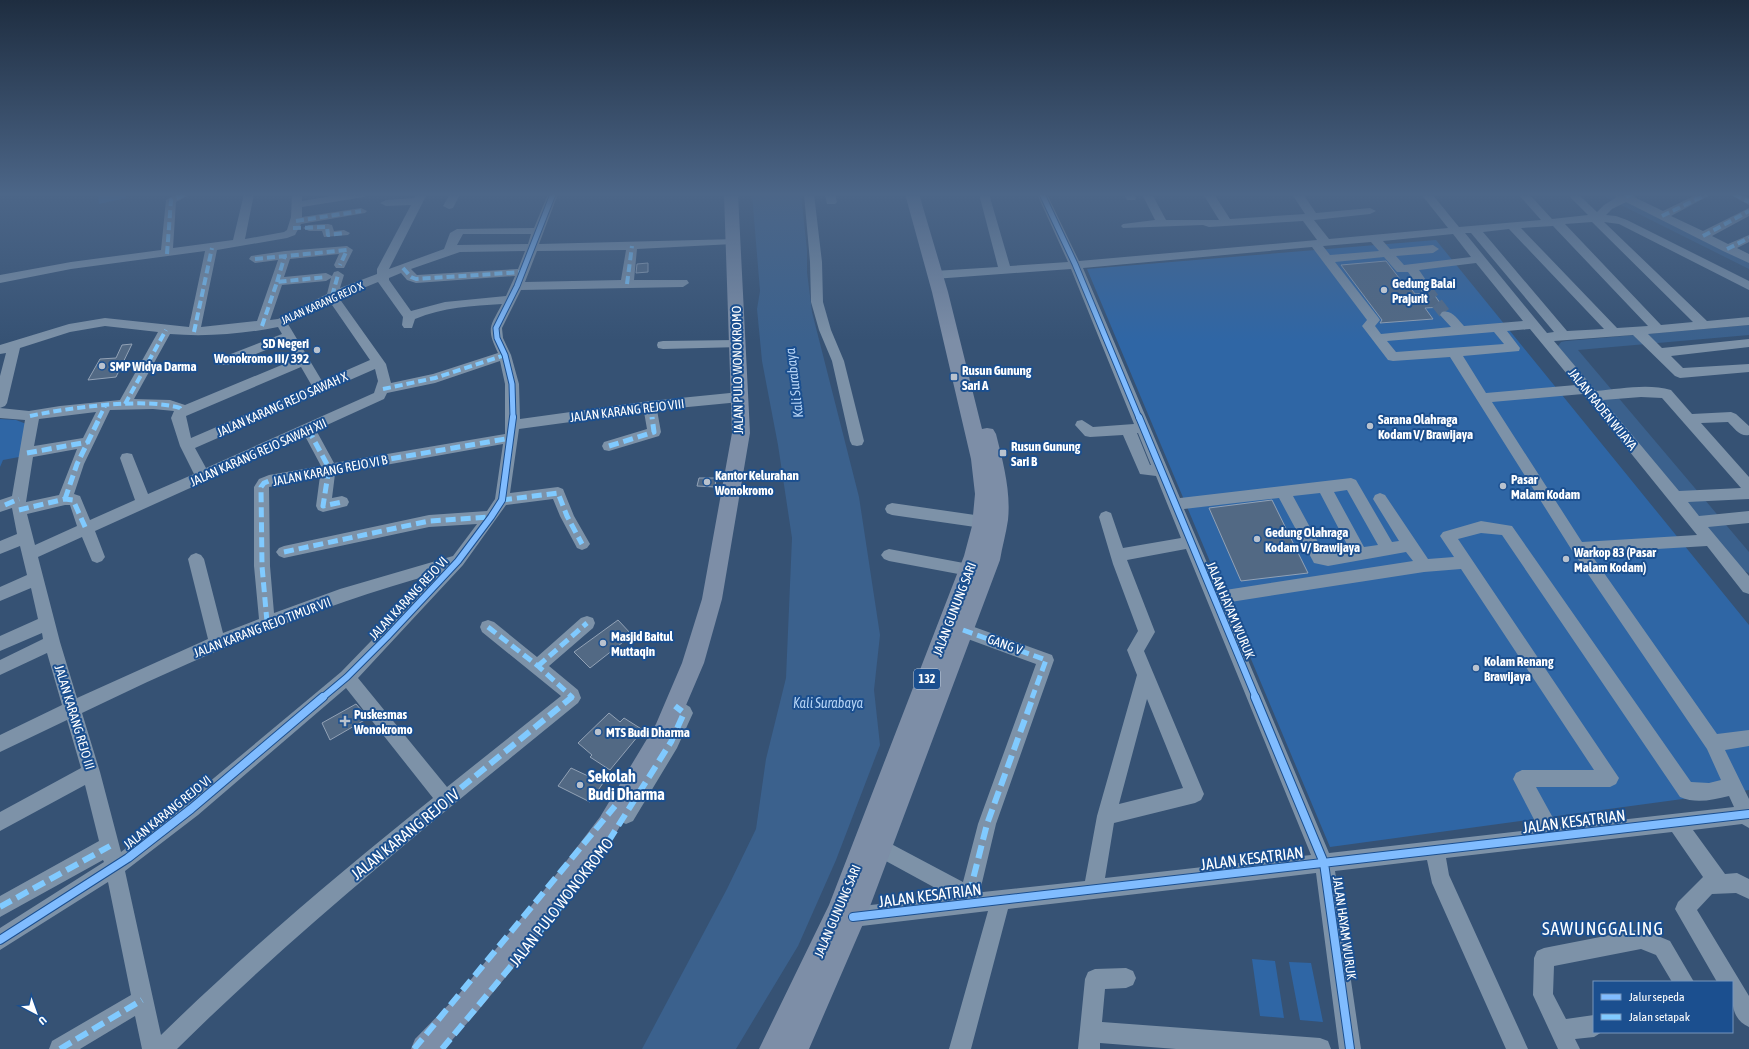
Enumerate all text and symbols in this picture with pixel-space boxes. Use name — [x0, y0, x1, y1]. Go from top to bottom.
place label: Gedung Balai Prajurit — [1392, 276, 1456, 306]
street label: JALAN KARANG REJO X — [279, 279, 365, 327]
marker: Gedung Balai Prajurit — [1379, 285, 1389, 295]
street label: JALAN PULO WONOKROMO — [729, 305, 746, 434]
place label: SD Negeri Wonokromo III/ 392 — [213, 336, 309, 366]
marker: SD Negeri Wonokromo III/ 392 — [312, 345, 322, 355]
water label: Kali Surabaya — [782, 347, 806, 419]
place label: SMP Widya Darma — [110, 359, 197, 374]
marker: SMP Widya Darma — [97, 361, 107, 371]
place label: Rusun Gunung Sari A — [962, 363, 1032, 393]
street label: JALAN RADEN WIJAYA — [1565, 365, 1641, 454]
street label: JALAN KARANG REJO SAWAH X — [215, 369, 350, 440]
marker: Rusun Gunung Sari A — [949, 372, 959, 382]
street label: JALAN KARANG REJO VIII — [569, 396, 685, 425]
place label: Sarana Olahraga Kodam V/ Brawijaya — [1378, 412, 1473, 442]
street label: JALAN KARANG REJO SAWAH XII — [188, 416, 329, 489]
marker: Sarana Olahraga Kodam V/ Brawijaya — [1365, 421, 1375, 431]
place label: Rusun Gunung Sari B — [1011, 439, 1081, 469]
marker: Rusun Gunung Sari B — [998, 448, 1008, 458]
street label: JALAN KARANG REJO VI B — [271, 452, 390, 489]
place label: Kantor Kelurahan Wonokromo — [714, 468, 799, 498]
place label: Pasar Malam Kodam — [1511, 472, 1580, 502]
marker: Kantor Kelurahan Wonokromo — [702, 477, 712, 487]
marker: Pasar Malam Kodam — [1498, 481, 1508, 491]
place label: Gedung Olahraga Kodam V/ Brawijaya — [1265, 525, 1360, 555]
marker: Gedung Olahraga Kodam V/ Brawijaya — [1252, 534, 1262, 544]
place label: Warkop 83 (Pasar Malam Kodam) — [1573, 545, 1657, 575]
street label: JALAN KARANG REJO VI — [366, 554, 451, 643]
marker: Warkop 83 (Pasar Malam Kodam) — [1561, 554, 1571, 564]
street label: JALAN HAYAM WURUK — [1203, 559, 1258, 662]
street label: JALAN GUNUNG SARI — [930, 560, 979, 658]
street label: JALAN KARANG REJO TIMUR VII — [192, 594, 333, 661]
place label: Masjid Baitul Muttaqin — [611, 629, 673, 659]
street label: GANG V — [985, 631, 1025, 658]
marker: Masjid Baitul Muttaqin — [598, 638, 608, 648]
place label: Kolam Renang Brawijaya — [1484, 654, 1554, 684]
street label: JALAN KARANG REJO III — [51, 663, 98, 771]
marker: Kolam Renang Brawijaya — [1471, 663, 1481, 673]
road number: 132 — [914, 669, 940, 689]
water label: Kali Surabaya — [793, 695, 864, 711]
place label: Puskesmas Wonokromo — [353, 707, 413, 737]
marker: Puskesmas Wonokromo — [339, 715, 351, 727]
place label: MTS Budi Dharma — [606, 725, 690, 740]
marker: MTS Budi Dharma — [593, 727, 603, 737]
place label: Sekolah Budi Dharma — [588, 767, 665, 803]
street label: JALAN KARANG REJO VI — [120, 772, 214, 852]
marker: Sekolah Budi Dharma — [575, 780, 585, 790]
street label: JALAN KARANG REJO IV — [347, 785, 463, 883]
street label: JALAN KESATRIAN — [1521, 806, 1627, 836]
street label: JALAN PULO WONOKROMO — [505, 834, 617, 970]
street label: JALAN KESATRIAN — [1199, 843, 1305, 873]
street label: JALAN GUNUNG SARI — [811, 863, 864, 960]
street label: JALAN HAYAM WURUK — [1330, 875, 1359, 981]
street label: JALAN KESATRIAN — [877, 880, 983, 910]
district label: SAWUNGGALING — [1542, 918, 1664, 939]
legend — [1593, 981, 1733, 1033]
text: Jalur sepeda — [1629, 990, 1685, 1004]
north arrow — [16, 993, 56, 1033]
text: Jalan setapak — [1629, 1010, 1691, 1024]
text: U — [36, 1014, 49, 1027]

